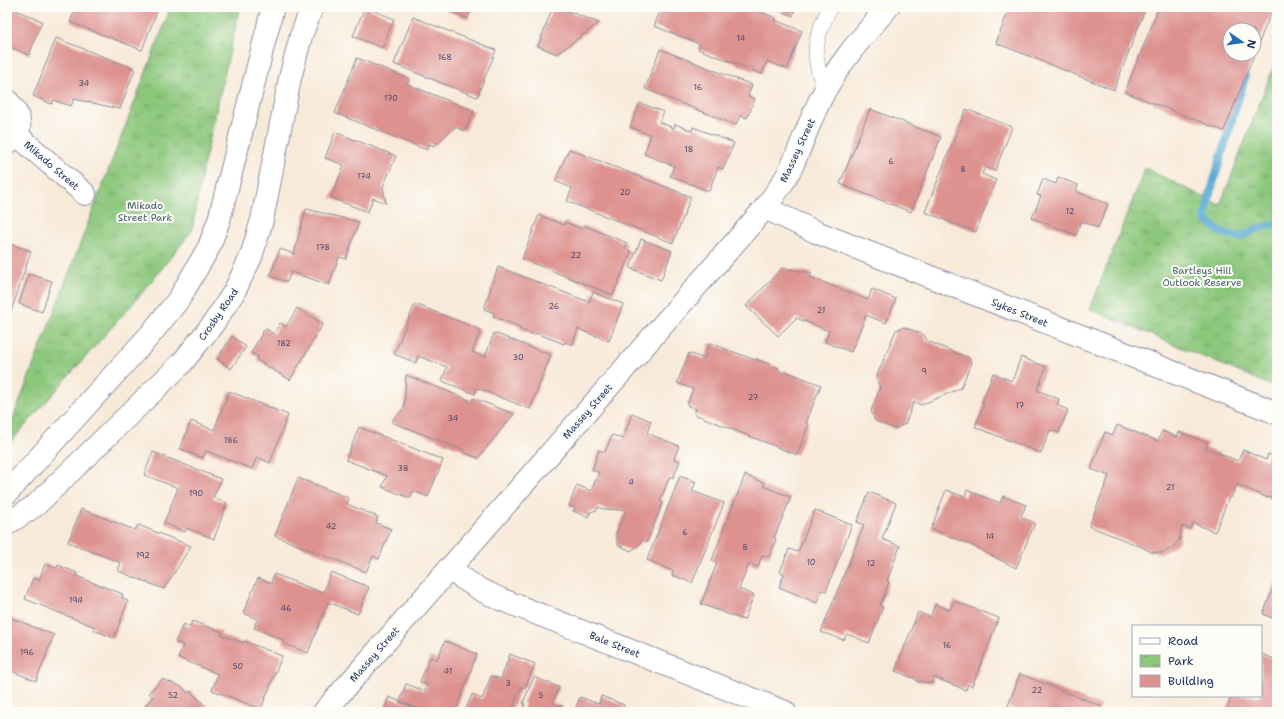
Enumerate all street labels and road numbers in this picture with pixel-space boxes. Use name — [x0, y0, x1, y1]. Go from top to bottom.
street label: Massey Street — [777, 116, 818, 184]
street label: Mikado Street — [21, 138, 82, 193]
street label: Crosby Road — [196, 285, 242, 343]
street label: Sykes Street — [990, 295, 1050, 330]
street label: Massey Street — [560, 381, 615, 442]
street label: Massey Street — [347, 624, 402, 685]
street label: Bale Street — [588, 628, 642, 660]

